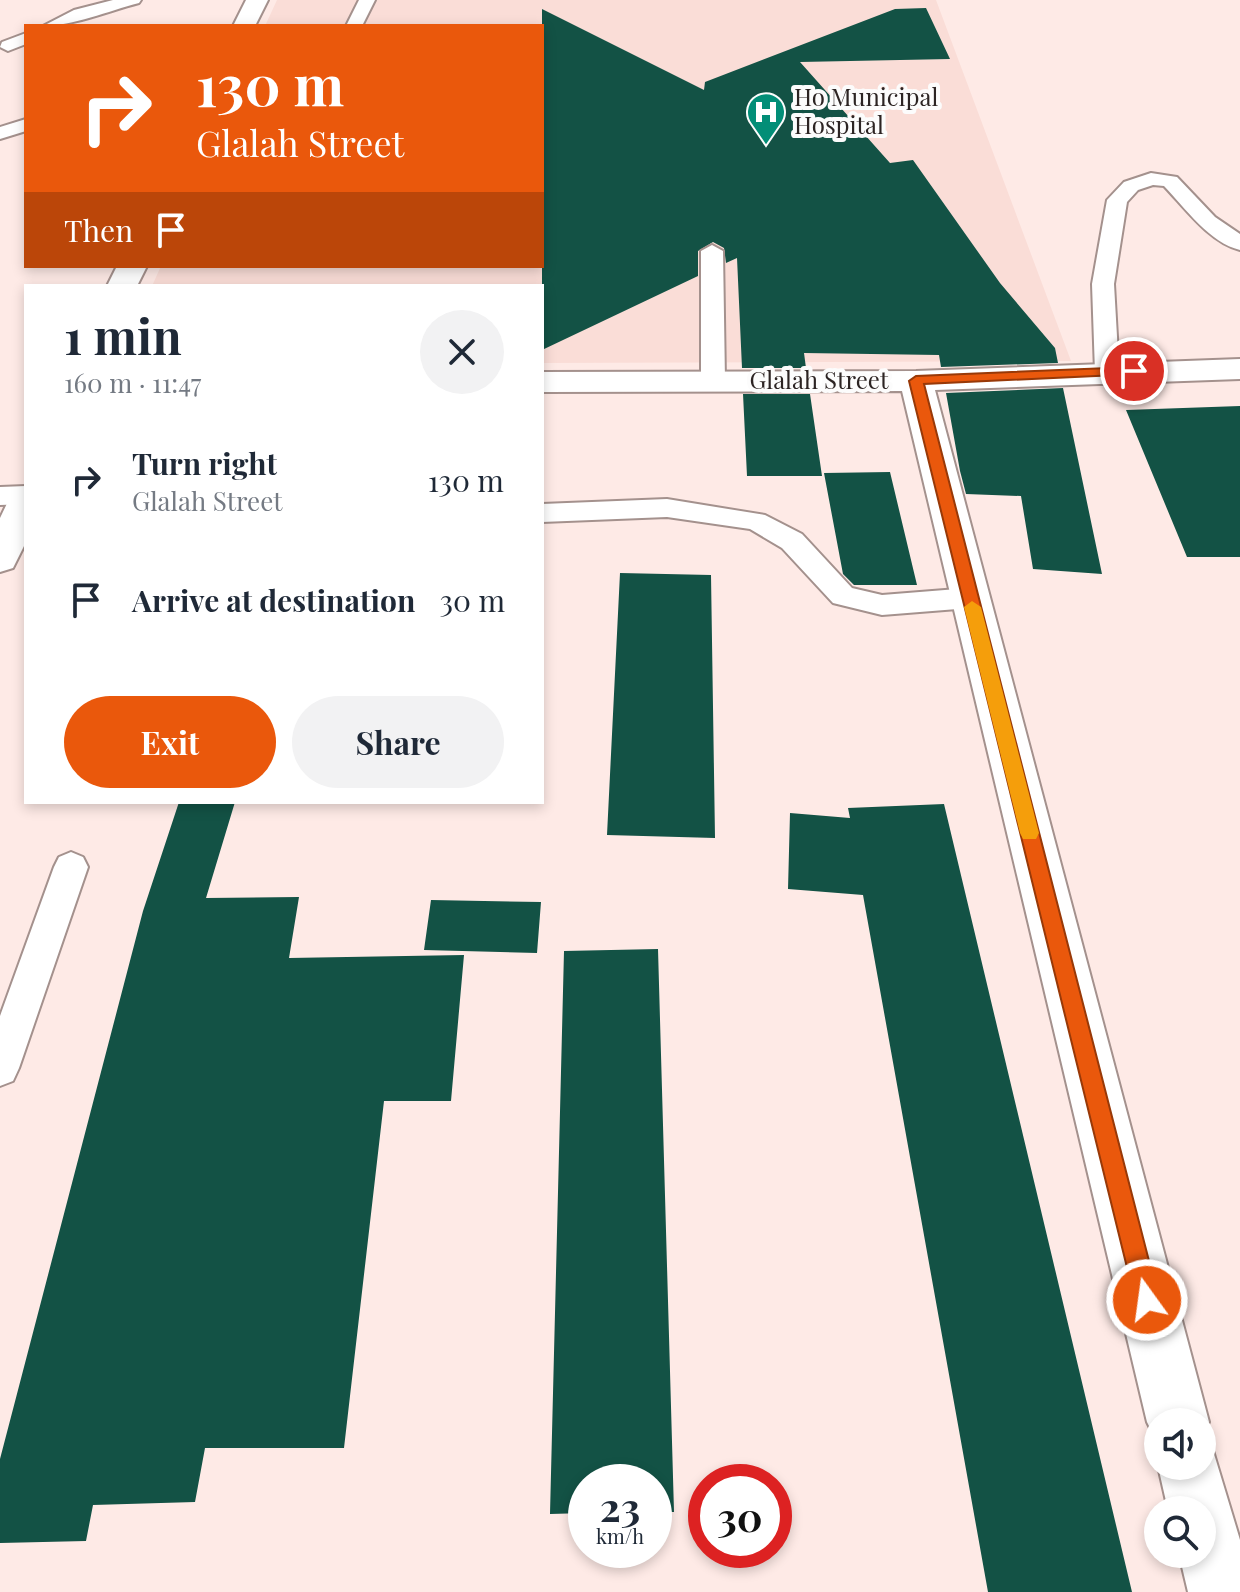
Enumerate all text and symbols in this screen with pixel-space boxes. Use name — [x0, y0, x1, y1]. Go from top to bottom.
text: 130 m — [196, 46, 344, 121]
icon: right — [64, 56, 168, 160]
place label: Ho Municipal Hospital — [794, 80, 938, 140]
hospital icon: Ho Municipal Hospital — [745, 91, 787, 146]
text: Glalah Street — [196, 118, 404, 166]
icon: arrive — [149, 208, 193, 252]
text: Then — [64, 210, 133, 250]
text: 1 min — [64, 303, 182, 367]
button: close — [420, 310, 504, 394]
pin — [1100, 337, 1168, 405]
icon: arrive — [1112, 349, 1156, 393]
street label: Glalah Street — [750, 363, 889, 395]
text: 160 m · 11:47 — [64, 365, 201, 400]
text: Turn right — [132, 443, 277, 483]
icon: right — [64, 458, 108, 502]
text: 130 m — [428, 460, 504, 500]
text: Glalah Street — [132, 483, 283, 518]
icon: arrive — [64, 578, 108, 622]
text: Arrive at destination — [132, 580, 415, 620]
text: 30 m — [439, 580, 505, 620]
button: Exit — [64, 696, 276, 788]
button: Share — [292, 696, 504, 788]
position arrow — [1105, 1258, 1189, 1342]
map controls — [1144, 1408, 1216, 1568]
button: sound — [1144, 1408, 1216, 1480]
speed limit sign: 30 — [688, 1464, 792, 1568]
text: 23 — [600, 1479, 640, 1532]
button: search — [1144, 1496, 1216, 1568]
text: km/h — [596, 1522, 644, 1549]

